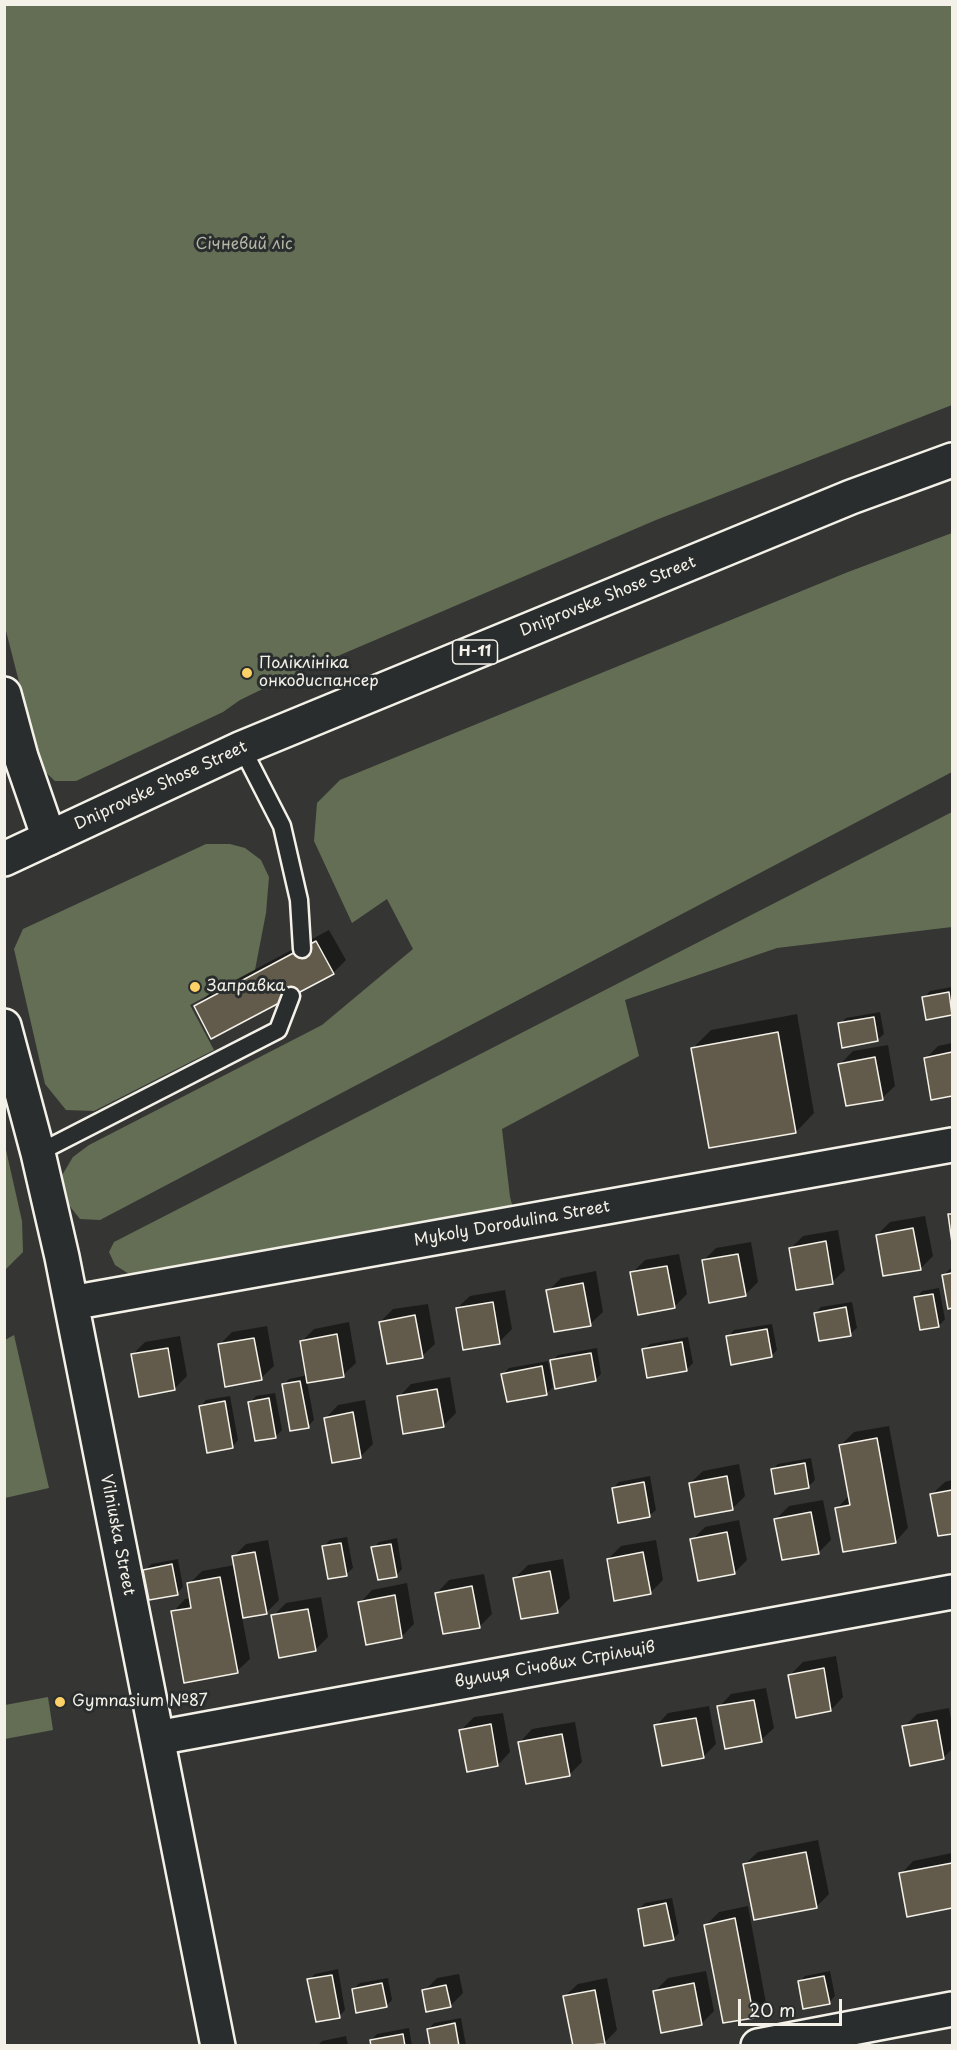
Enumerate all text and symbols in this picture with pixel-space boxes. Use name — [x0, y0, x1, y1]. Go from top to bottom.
park label: Січневий ліс — [195, 235, 293, 255]
street label: Dniprovske Shose Street — [517, 553, 699, 641]
road number: Н-11 — [452, 640, 498, 664]
place label: Поліклініка онкодиспансер — [259, 654, 379, 692]
marker: Поліклініка онкодиспансер — [240, 666, 254, 680]
street label: Dniprovske Shose Street — [72, 738, 250, 834]
place label: Заправка — [207, 977, 285, 997]
marker: Заправка — [188, 980, 202, 994]
street label: Mykoly Dorodulina Street — [413, 1197, 611, 1251]
street label: Vilniuska Street — [96, 1473, 138, 1597]
street label: вулиця Січових Стрільців — [453, 1638, 657, 1692]
place label: Gymnasium №87 — [72, 1692, 207, 1712]
marker: Gymnasium №87 — [53, 1695, 67, 1709]
scale bar — [741, 1987, 844, 2025]
text: 20 m — [749, 1996, 795, 2023]

